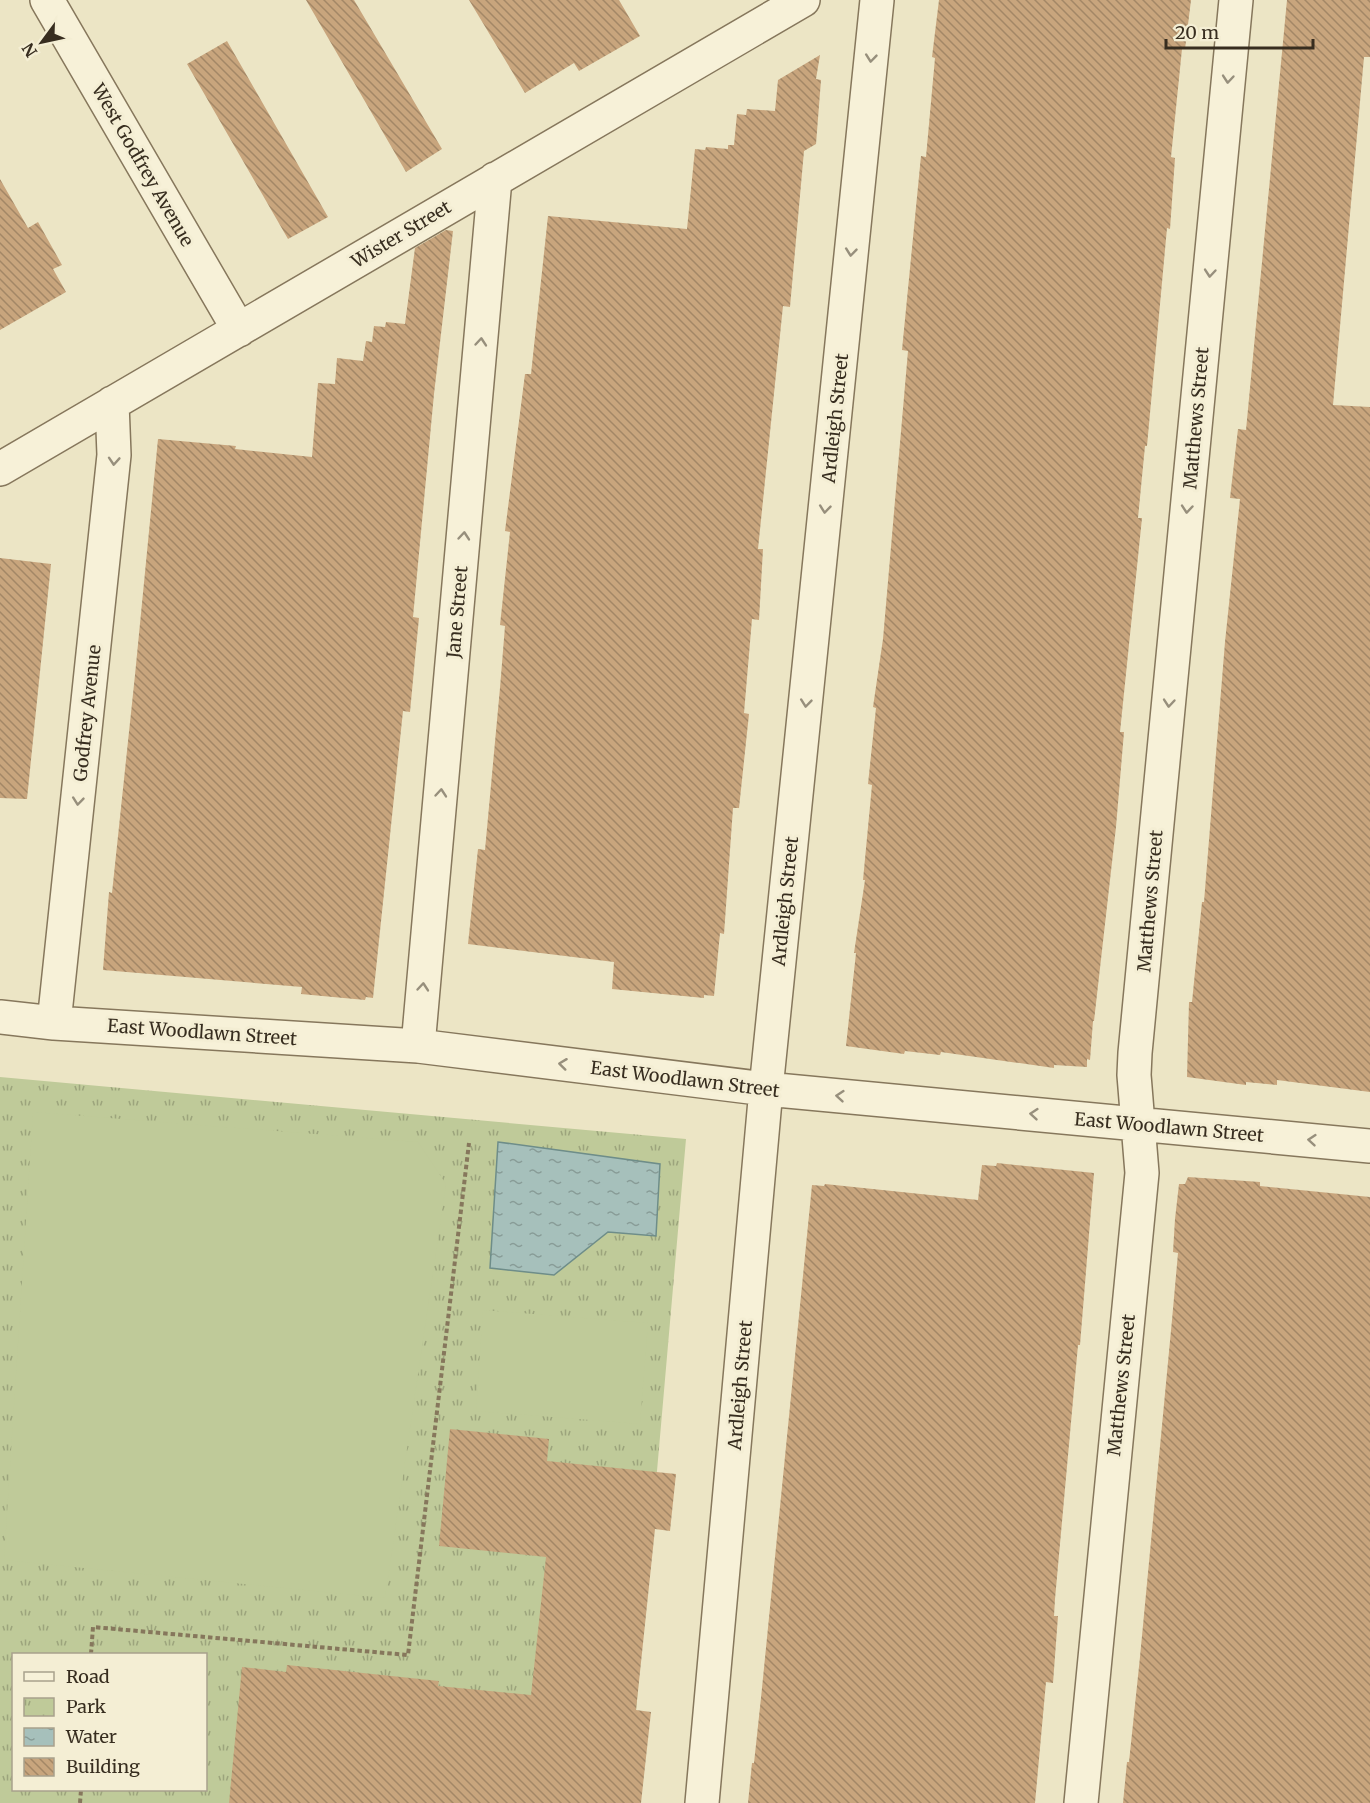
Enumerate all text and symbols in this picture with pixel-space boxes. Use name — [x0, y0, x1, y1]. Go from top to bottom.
north arrow — [12, 12, 72, 72]
scale bar — [1166, 12, 1313, 50]
text: 20 m — [1175, 21, 1219, 44]
text: N — [17, 39, 41, 61]
one-way arrow — [865, 54, 878, 63]
one-way arrow — [1222, 75, 1235, 84]
street label: West Godfrey Avenue — [87, 79, 199, 250]
street label: Wister Street — [346, 195, 455, 273]
one-way arrow — [845, 248, 858, 257]
one-way arrow — [1204, 269, 1217, 278]
one-way arrow — [474, 337, 487, 346]
street label: Matthews Street — [1178, 346, 1214, 490]
street label: Ardleigh Street — [817, 352, 853, 485]
one-way arrow — [107, 457, 120, 466]
one-way arrow — [819, 504, 832, 513]
one-way arrow — [1181, 505, 1194, 514]
one-way arrow — [457, 532, 470, 541]
street label: Jane Street — [441, 565, 473, 660]
street label: Godfrey Avenue — [68, 644, 106, 782]
one-way arrow — [800, 698, 813, 707]
one-way arrow — [1163, 699, 1176, 708]
one-way arrow — [434, 789, 447, 798]
one-way arrow — [72, 797, 85, 806]
street label: Matthews Street — [1132, 829, 1168, 973]
street label: Ardleigh Street — [767, 835, 803, 968]
one-way arrow — [416, 983, 429, 992]
street label: East Woodlawn Street — [106, 1014, 298, 1050]
street label: East Woodlawn Street — [589, 1056, 781, 1102]
one-way arrow — [558, 1058, 567, 1070]
one-way arrow — [835, 1090, 844, 1103]
street label: East Woodlawn Street — [1073, 1107, 1265, 1147]
one-way arrow — [1029, 1108, 1039, 1121]
one-way arrow — [1307, 1134, 1316, 1147]
street label: Matthews Street — [1102, 1313, 1140, 1457]
street label: Ardleigh Street — [723, 1319, 757, 1452]
legend — [12, 1653, 207, 1791]
text: Road — [66, 1665, 110, 1688]
text: Park — [66, 1695, 107, 1718]
text: Water — [65, 1725, 117, 1748]
text: Building — [66, 1755, 140, 1778]

